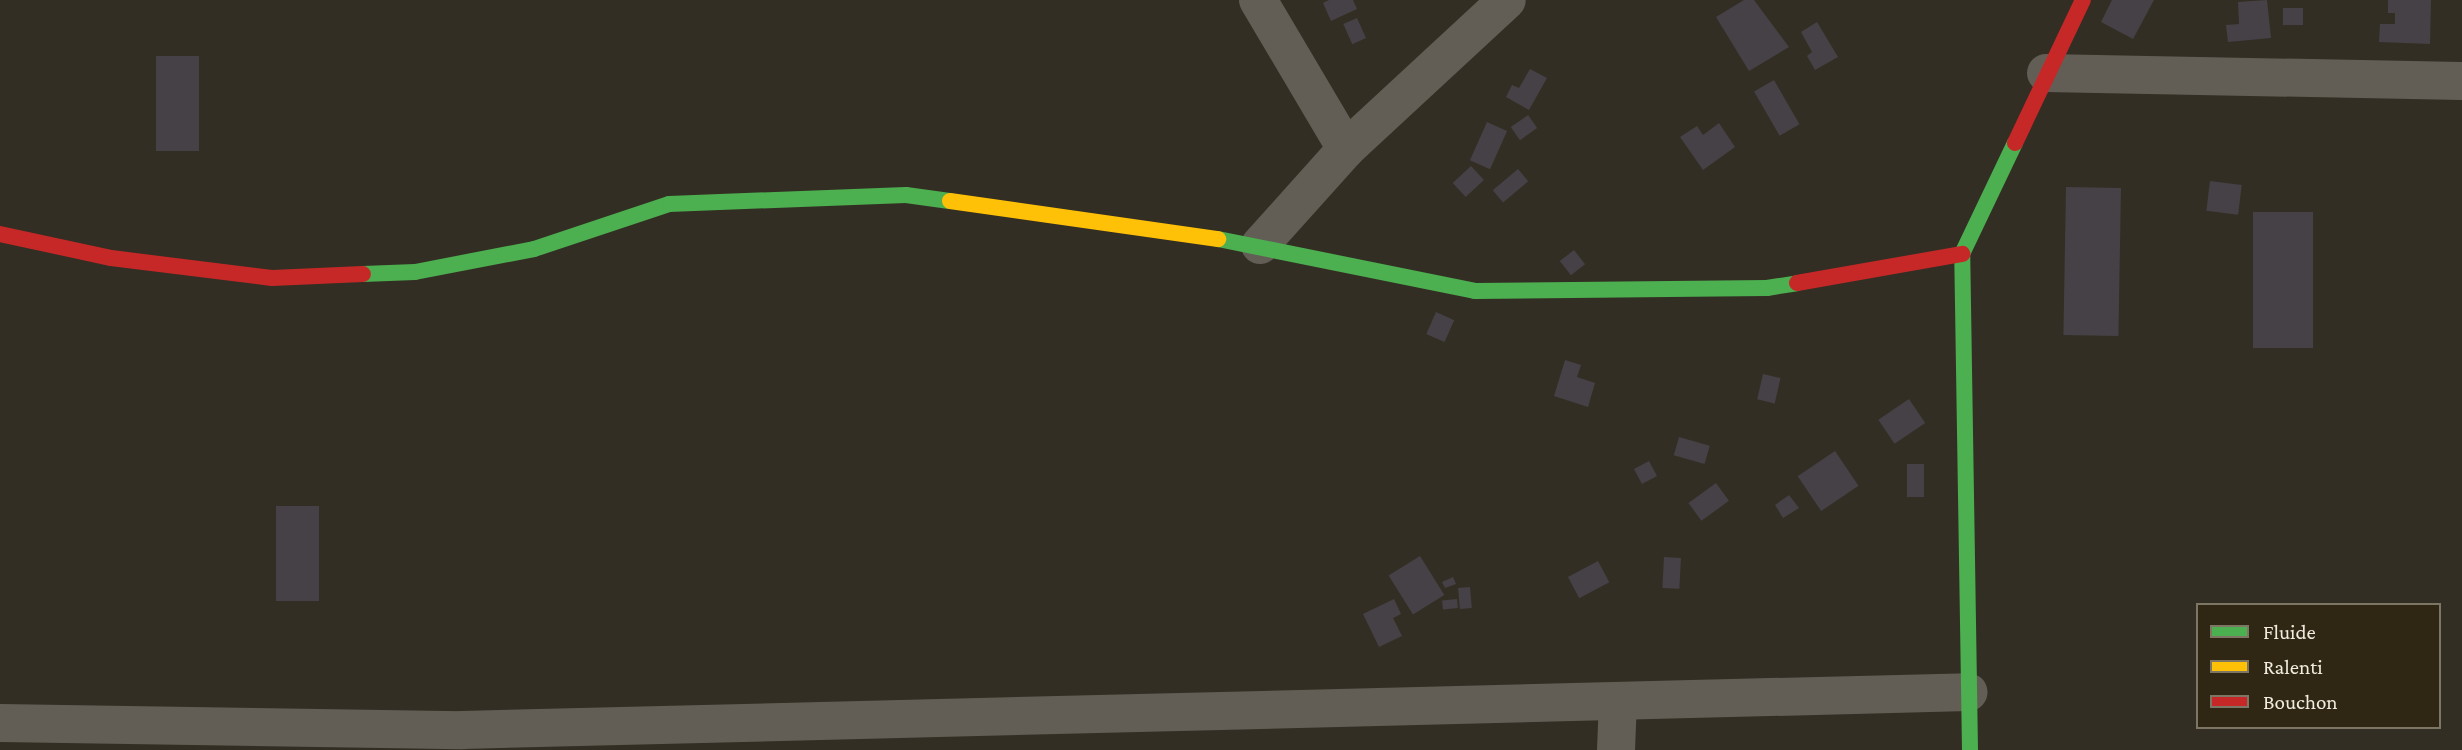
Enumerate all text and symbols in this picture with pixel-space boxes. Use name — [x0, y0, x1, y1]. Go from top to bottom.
legend — [2196, 603, 2441, 729]
text: Fluide — [2263, 620, 2316, 644]
text: Ralenti — [2263, 655, 2323, 679]
text: Bouchon — [2263, 690, 2338, 714]

